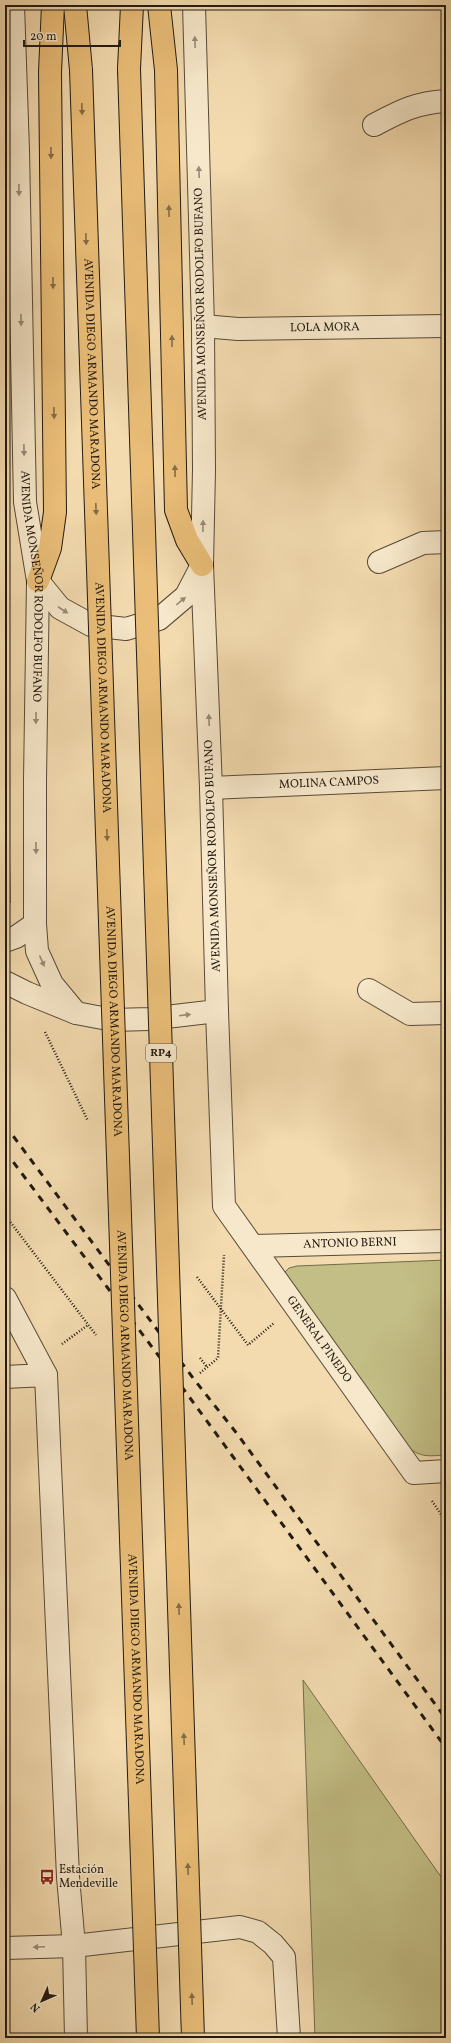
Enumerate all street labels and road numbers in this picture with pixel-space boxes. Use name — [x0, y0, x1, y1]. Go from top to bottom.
street label: AVENIDA MONSEÑOR RODOLFO BUFANO — [191, 187, 211, 420]
street label: AVENIDA DIEGO ARMANDO MARADONA — [79, 258, 103, 490]
street label: LOLA MORA — [290, 319, 360, 336]
street label: AVENIDA MONSEÑOR RODOLFO BUFANO — [16, 470, 47, 702]
street label: AVENIDA DIEGO ARMANDO MARADONA — [90, 582, 114, 814]
street label: AVENIDA MONSEÑOR RODOLFO BUFANO — [201, 739, 225, 972]
street label: MOLINA CAMPOS — [279, 773, 379, 793]
street label: AVENIDA DIEGO ARMANDO MARADONA — [101, 906, 125, 1138]
road number: RP4 — [146, 1044, 176, 1062]
street label: AVENIDA DIEGO ARMANDO MARADONA — [112, 1230, 136, 1462]
street label: ANTONIO BERNI — [303, 1234, 397, 1253]
street label: GENERAL PINEDO — [283, 1293, 355, 1386]
street label: AVENIDA DIEGO ARMANDO MARADONA — [124, 1553, 147, 1785]

